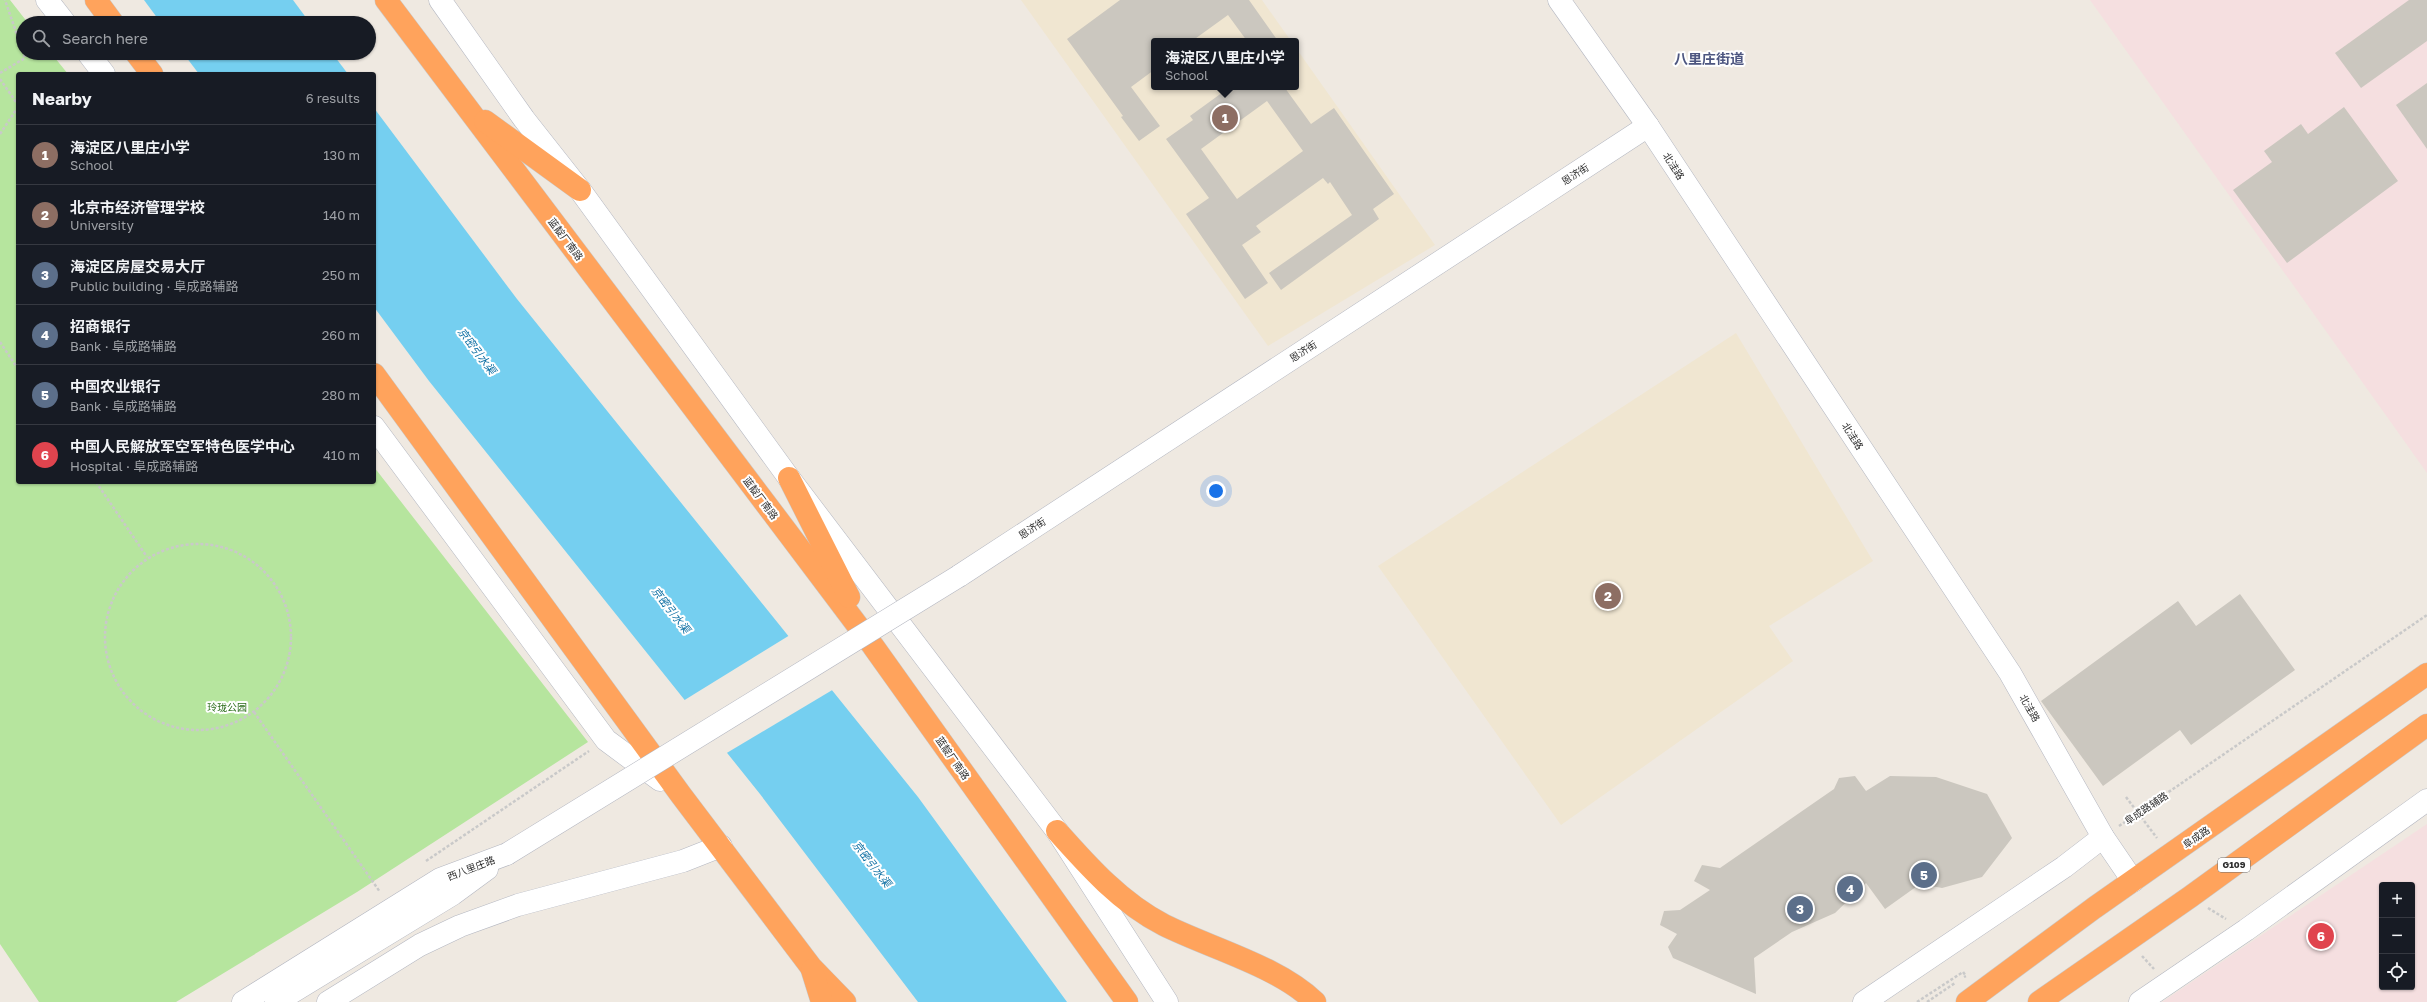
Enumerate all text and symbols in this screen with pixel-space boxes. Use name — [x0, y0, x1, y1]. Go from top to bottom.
search box — [16, 16, 376, 60]
icon: search — [30, 27, 52, 49]
text: Search here — [62, 29, 148, 47]
popup — [1151, 38, 1299, 90]
text: 海淀区八里庄小学 — [1165, 48, 1285, 66]
district label: 八里庄街道 — [1674, 50, 1744, 67]
text: School — [1165, 67, 1208, 83]
text: Nearby — [32, 88, 92, 109]
text: 6 results — [306, 90, 360, 106]
pin: 1 — [1212, 103, 1238, 133]
text: 海淀区八里庄小学 — [70, 138, 190, 156]
text: 1 — [42, 147, 48, 163]
text: 130 m — [323, 147, 360, 163]
street label: 北洼路 — [1661, 150, 1687, 182]
text: School — [70, 157, 113, 173]
street label: 恩济街 — [1559, 161, 1591, 187]
text: 北京市经济管理学校 — [70, 198, 205, 216]
text: 2 — [41, 207, 49, 223]
text: 140 m — [323, 207, 360, 223]
street label: 蓝靛厂南路 — [546, 215, 586, 263]
text: University — [70, 217, 134, 233]
text: 海淀区房屋交易大厅 — [70, 257, 205, 275]
text: 3 — [41, 267, 49, 283]
text: 250 m — [322, 267, 360, 283]
text: Public building · 阜成路辅路 — [70, 278, 239, 294]
text: 招商银行 — [70, 317, 130, 335]
water label: 京密引水渠 — [456, 325, 500, 378]
text: 4 — [41, 327, 49, 343]
text: 260 m — [322, 327, 360, 343]
text: Bank · 阜成路辅路 — [70, 338, 177, 354]
street label: 恩济街 — [1287, 338, 1319, 364]
text: 中国农业银行 — [70, 377, 160, 395]
text: 5 — [41, 387, 49, 403]
text: 280 m — [322, 387, 360, 403]
text: Bank · 阜成路辅路 — [70, 398, 177, 414]
street label: 北洼路 — [1840, 420, 1866, 452]
text: 中国人民解放军空军特色医学中心 — [70, 437, 295, 455]
text: 6 — [41, 447, 49, 463]
text: 410 m — [323, 447, 360, 463]
text: Hospital · 阜成路辅路 — [70, 458, 198, 474]
street label: 蓝靛厂南路 — [741, 474, 781, 522]
your location — [1206, 481, 1226, 501]
street label: 恩济街 — [1016, 515, 1048, 541]
pin: 2 — [1595, 581, 1621, 611]
water label: 京密引水渠 — [649, 584, 695, 637]
street label: 北洼路 — [2017, 692, 2043, 724]
park label: 玲珑公园 — [207, 701, 247, 713]
street label: 蓝靛厂南路 — [934, 734, 972, 782]
street label: 阜成路辅路 — [2122, 789, 2170, 827]
street label: 阜成路 — [2180, 823, 2212, 851]
water label: 京密引水渠 — [850, 838, 896, 891]
street label: 西八里庄路 — [446, 853, 496, 883]
road number: G109 — [2218, 858, 2250, 872]
pin: 5 — [1911, 860, 1937, 890]
pin: 4 — [1837, 874, 1863, 904]
map controls — [2379, 882, 2415, 990]
button: + — [2379, 882, 2415, 918]
pin: 3 — [1787, 894, 1813, 924]
button: − — [2379, 918, 2415, 954]
pin: 6 — [2308, 921, 2334, 951]
button: locate — [2379, 954, 2415, 990]

